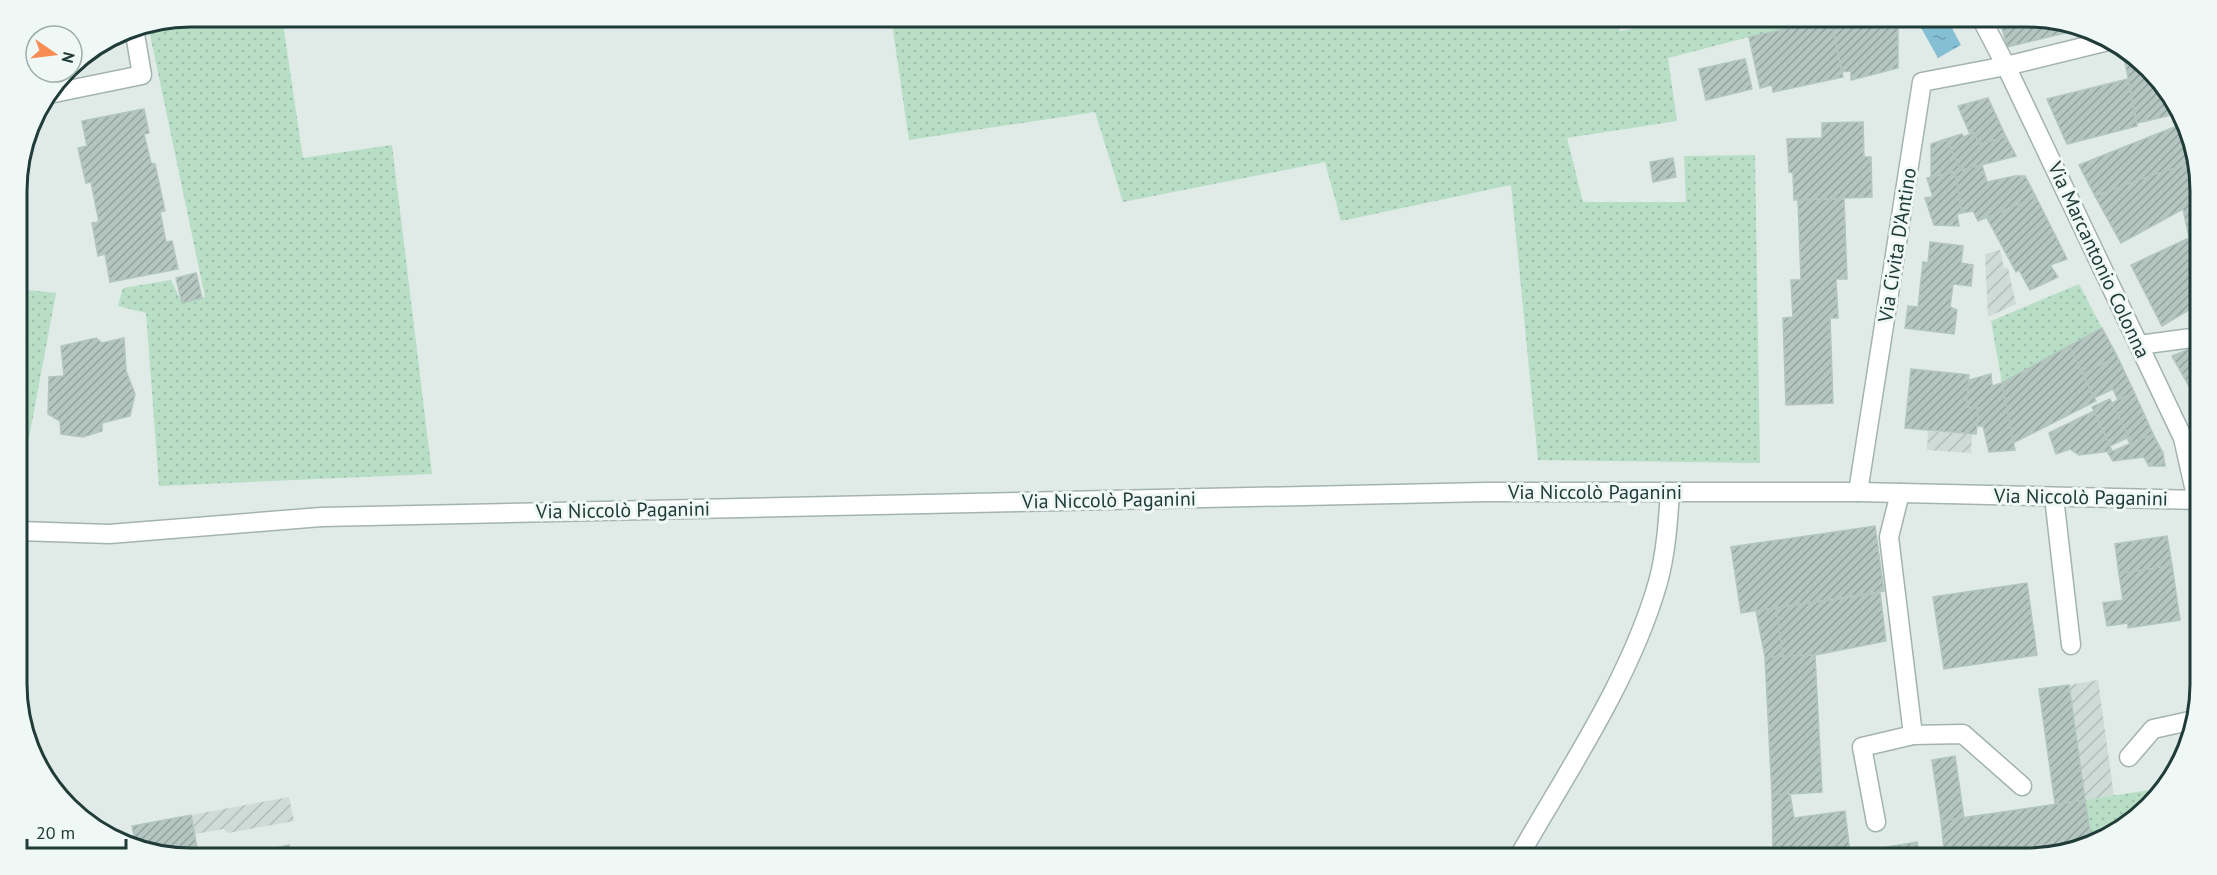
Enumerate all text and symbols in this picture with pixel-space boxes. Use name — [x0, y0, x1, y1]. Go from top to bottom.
north arrow — [24, 24, 84, 84]
text: N — [58, 50, 80, 65]
street label: Via Marcantonio Colonna — [2042, 157, 2156, 362]
street label: Via Civita D'Antino — [1872, 166, 1922, 325]
street label: Via Niccolò Paganini — [1507, 479, 1682, 505]
street label: Via Niccolò Paganini — [1993, 482, 2168, 512]
street label: Via Niccolò Paganini — [1021, 485, 1196, 515]
street label: Via Niccolò Paganini — [535, 495, 710, 525]
scale bar — [27, 812, 126, 850]
text: 20 m — [36, 821, 75, 844]

